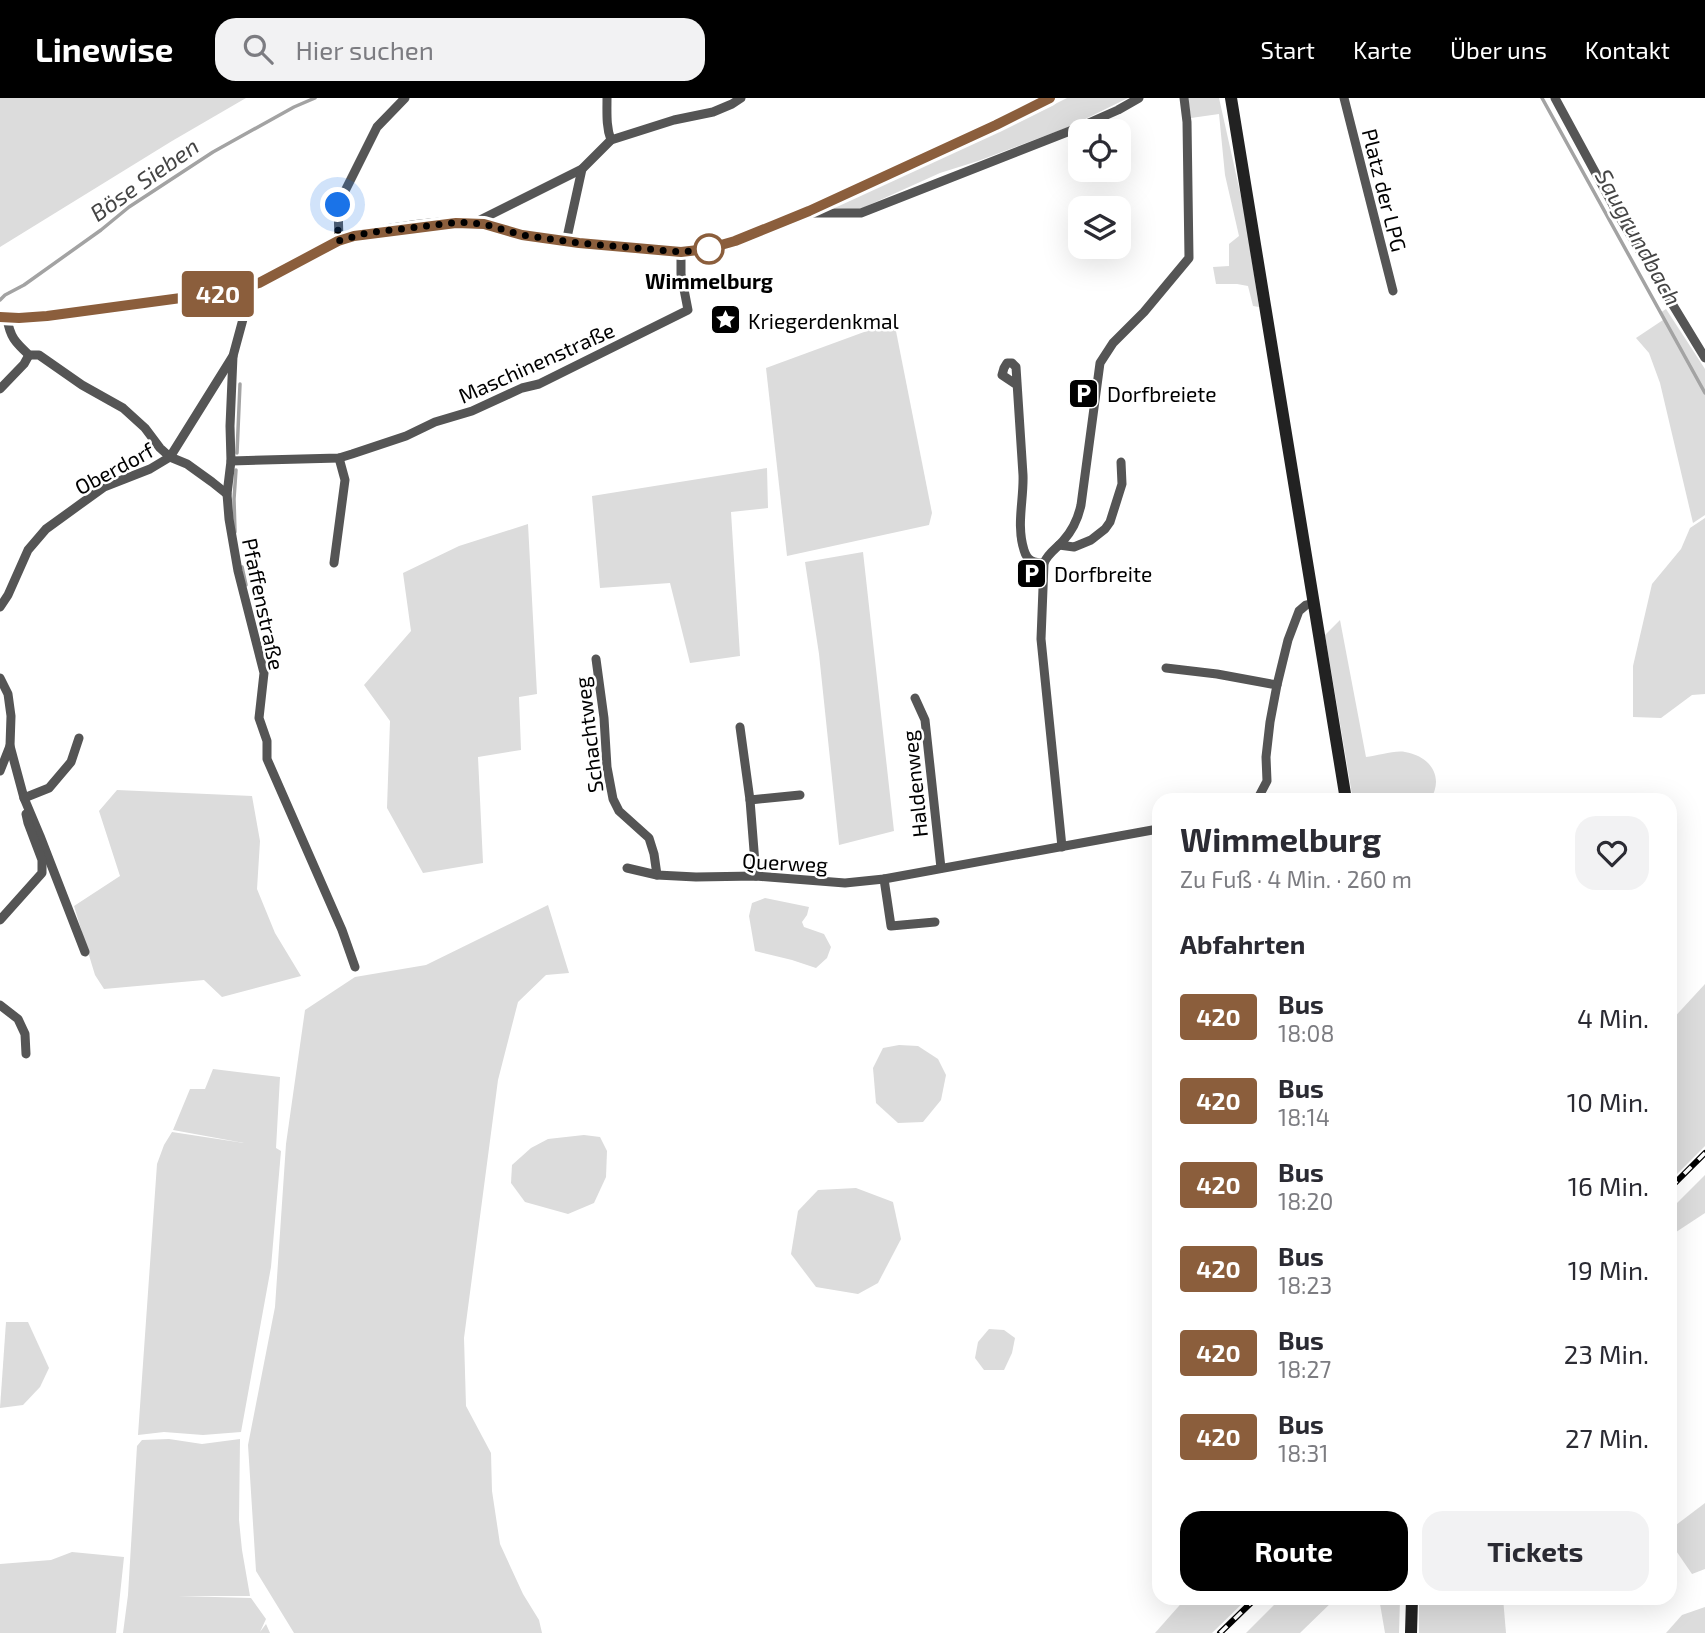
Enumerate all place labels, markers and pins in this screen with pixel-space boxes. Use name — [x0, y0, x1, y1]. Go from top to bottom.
marker: Wimmelburg — [694, 234, 724, 264]
place label: Wimmelburg — [645, 268, 773, 293]
place icon: Kriegerdenkmal — [708, 303, 742, 337]
place label: Kriegerdenkmal — [748, 308, 900, 333]
parking icon: Dorfbreiete — [1067, 376, 1101, 410]
place label: Dorfbreiete — [1107, 381, 1216, 406]
parking icon: Dorfbreite — [1014, 556, 1048, 590]
place label: Dorfbreite — [1054, 561, 1152, 586]

